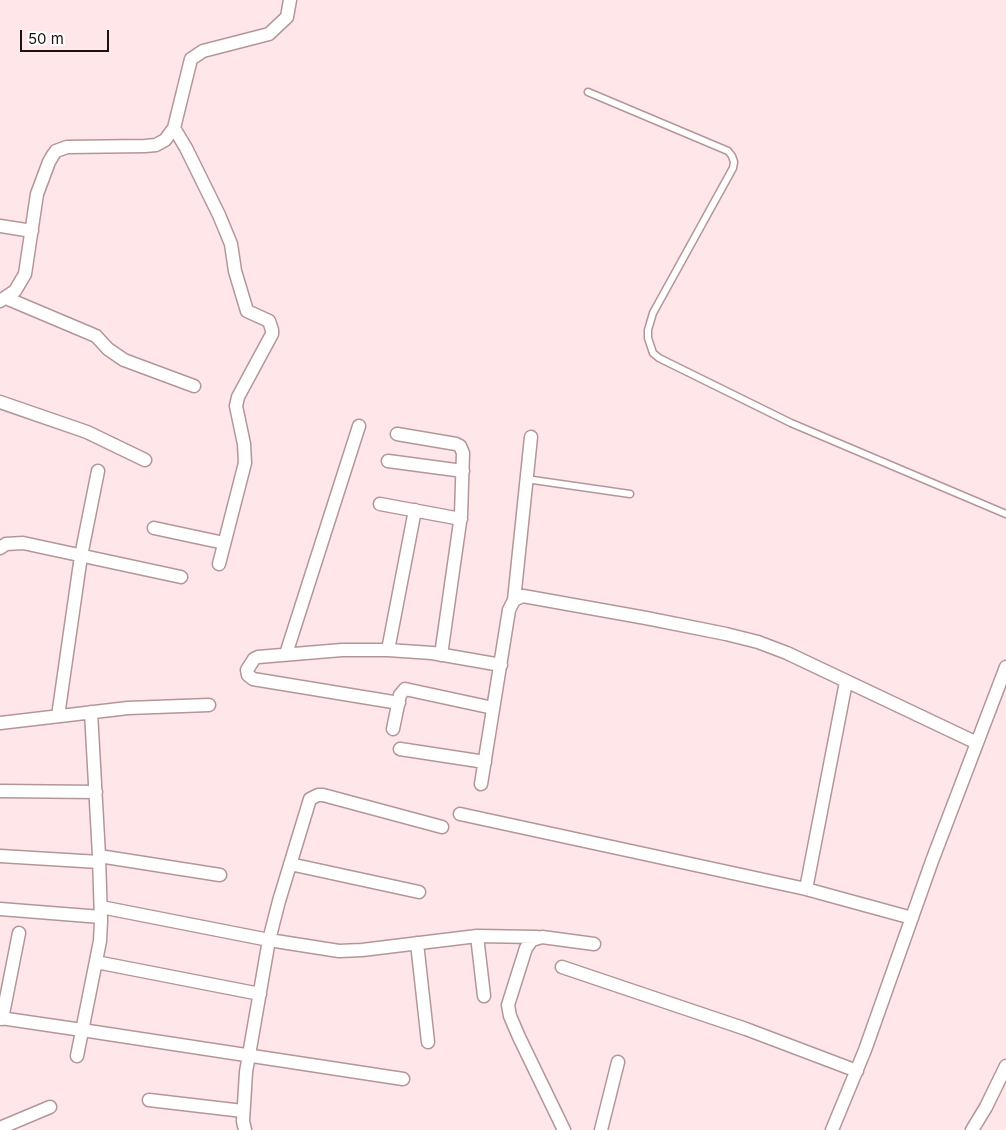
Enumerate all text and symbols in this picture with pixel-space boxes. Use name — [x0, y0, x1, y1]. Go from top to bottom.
scale bar — [22, 20, 111, 52]
text: 50 m — [28, 29, 64, 48]

